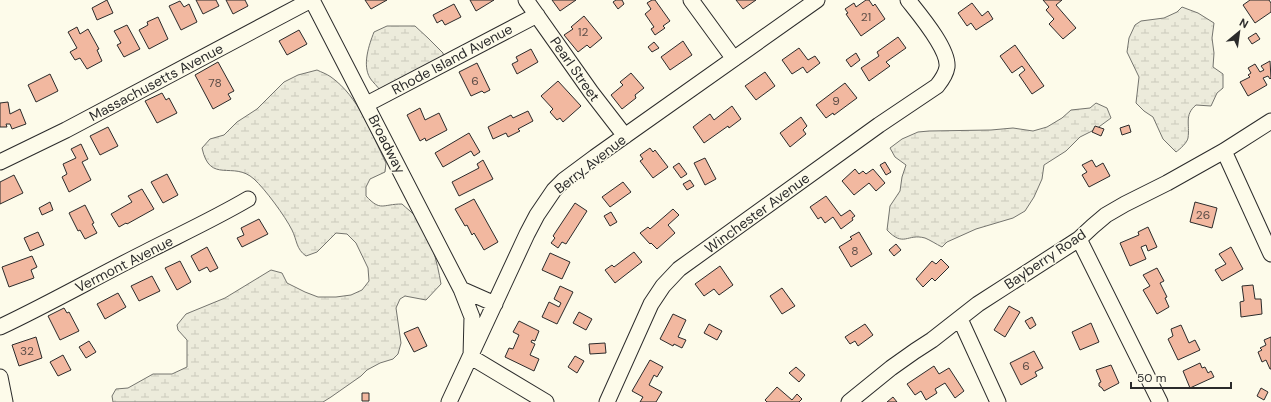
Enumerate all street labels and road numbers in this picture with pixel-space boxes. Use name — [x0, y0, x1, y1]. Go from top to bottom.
street label: Rhode Island Avenue — [388, 20, 516, 98]
street label: Pearl Street — [546, 33, 604, 105]
street label: Massachusetts Avenue — [86, 39, 226, 125]
street label: Broadway — [365, 112, 410, 177]
street label: Berry Avenue — [551, 130, 629, 198]
street label: Winchester Avenue — [701, 169, 813, 257]
street label: Bayberry Road — [1001, 225, 1089, 293]
street label: Vermont Avenue — [72, 232, 176, 296]

